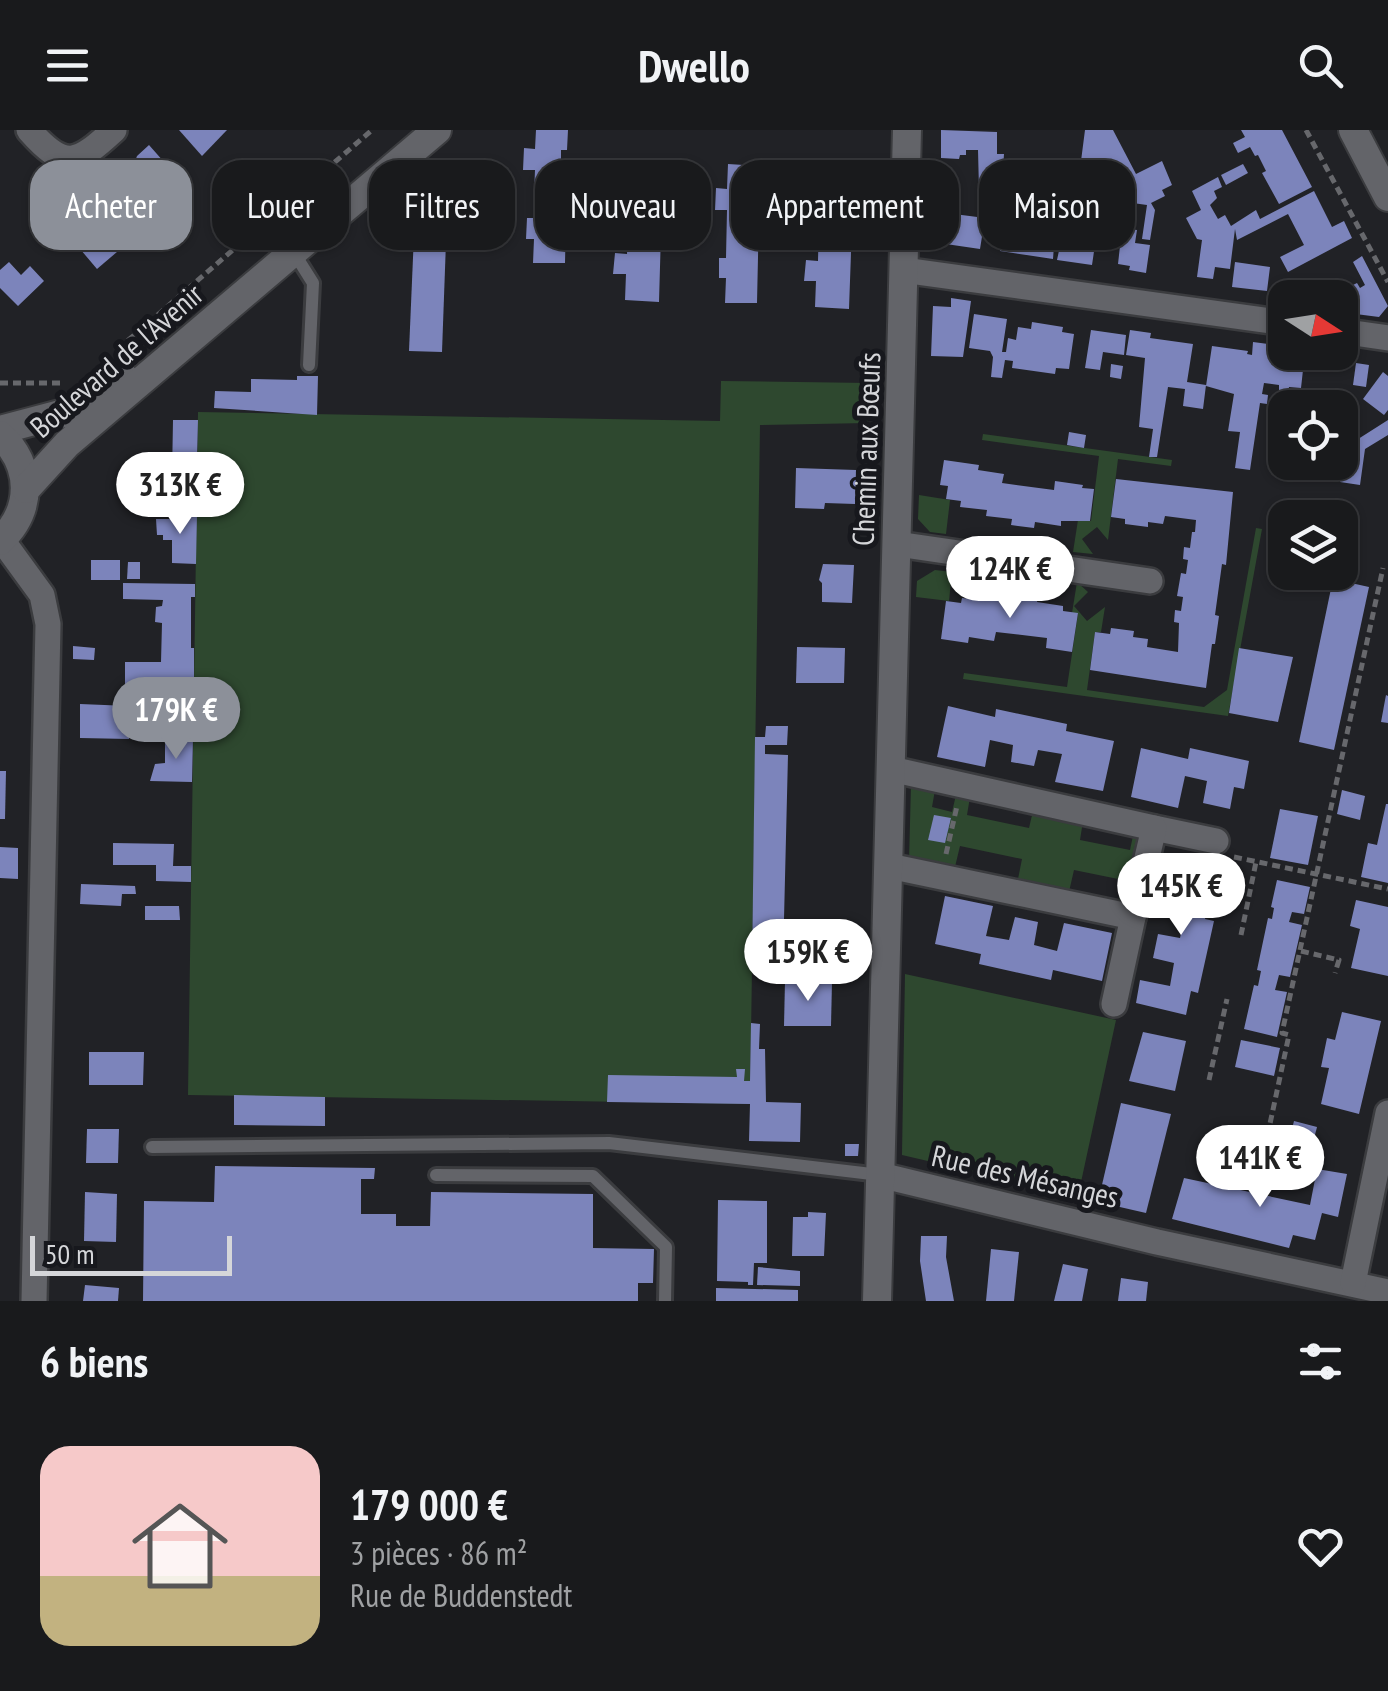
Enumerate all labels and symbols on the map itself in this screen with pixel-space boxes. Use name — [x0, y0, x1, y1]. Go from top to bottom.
street label: Boulevard de l'Avenir — [21, 274, 211, 446]
north arrow — [1268, 280, 1358, 370]
street label: Chemin aux Bœufs — [843, 351, 888, 546]
pin: 313K € — [99, 452, 261, 537]
pin: 124K € — [929, 536, 1091, 621]
pin: 179K € — [95, 677, 257, 762]
pin: 145K € — [1100, 853, 1262, 938]
pin: 159K € — [727, 919, 889, 1004]
pin: 141K € — [1179, 1125, 1341, 1210]
street label: Rue des Mésanges — [928, 1135, 1122, 1216]
scale bar — [30, 1231, 232, 1276]

